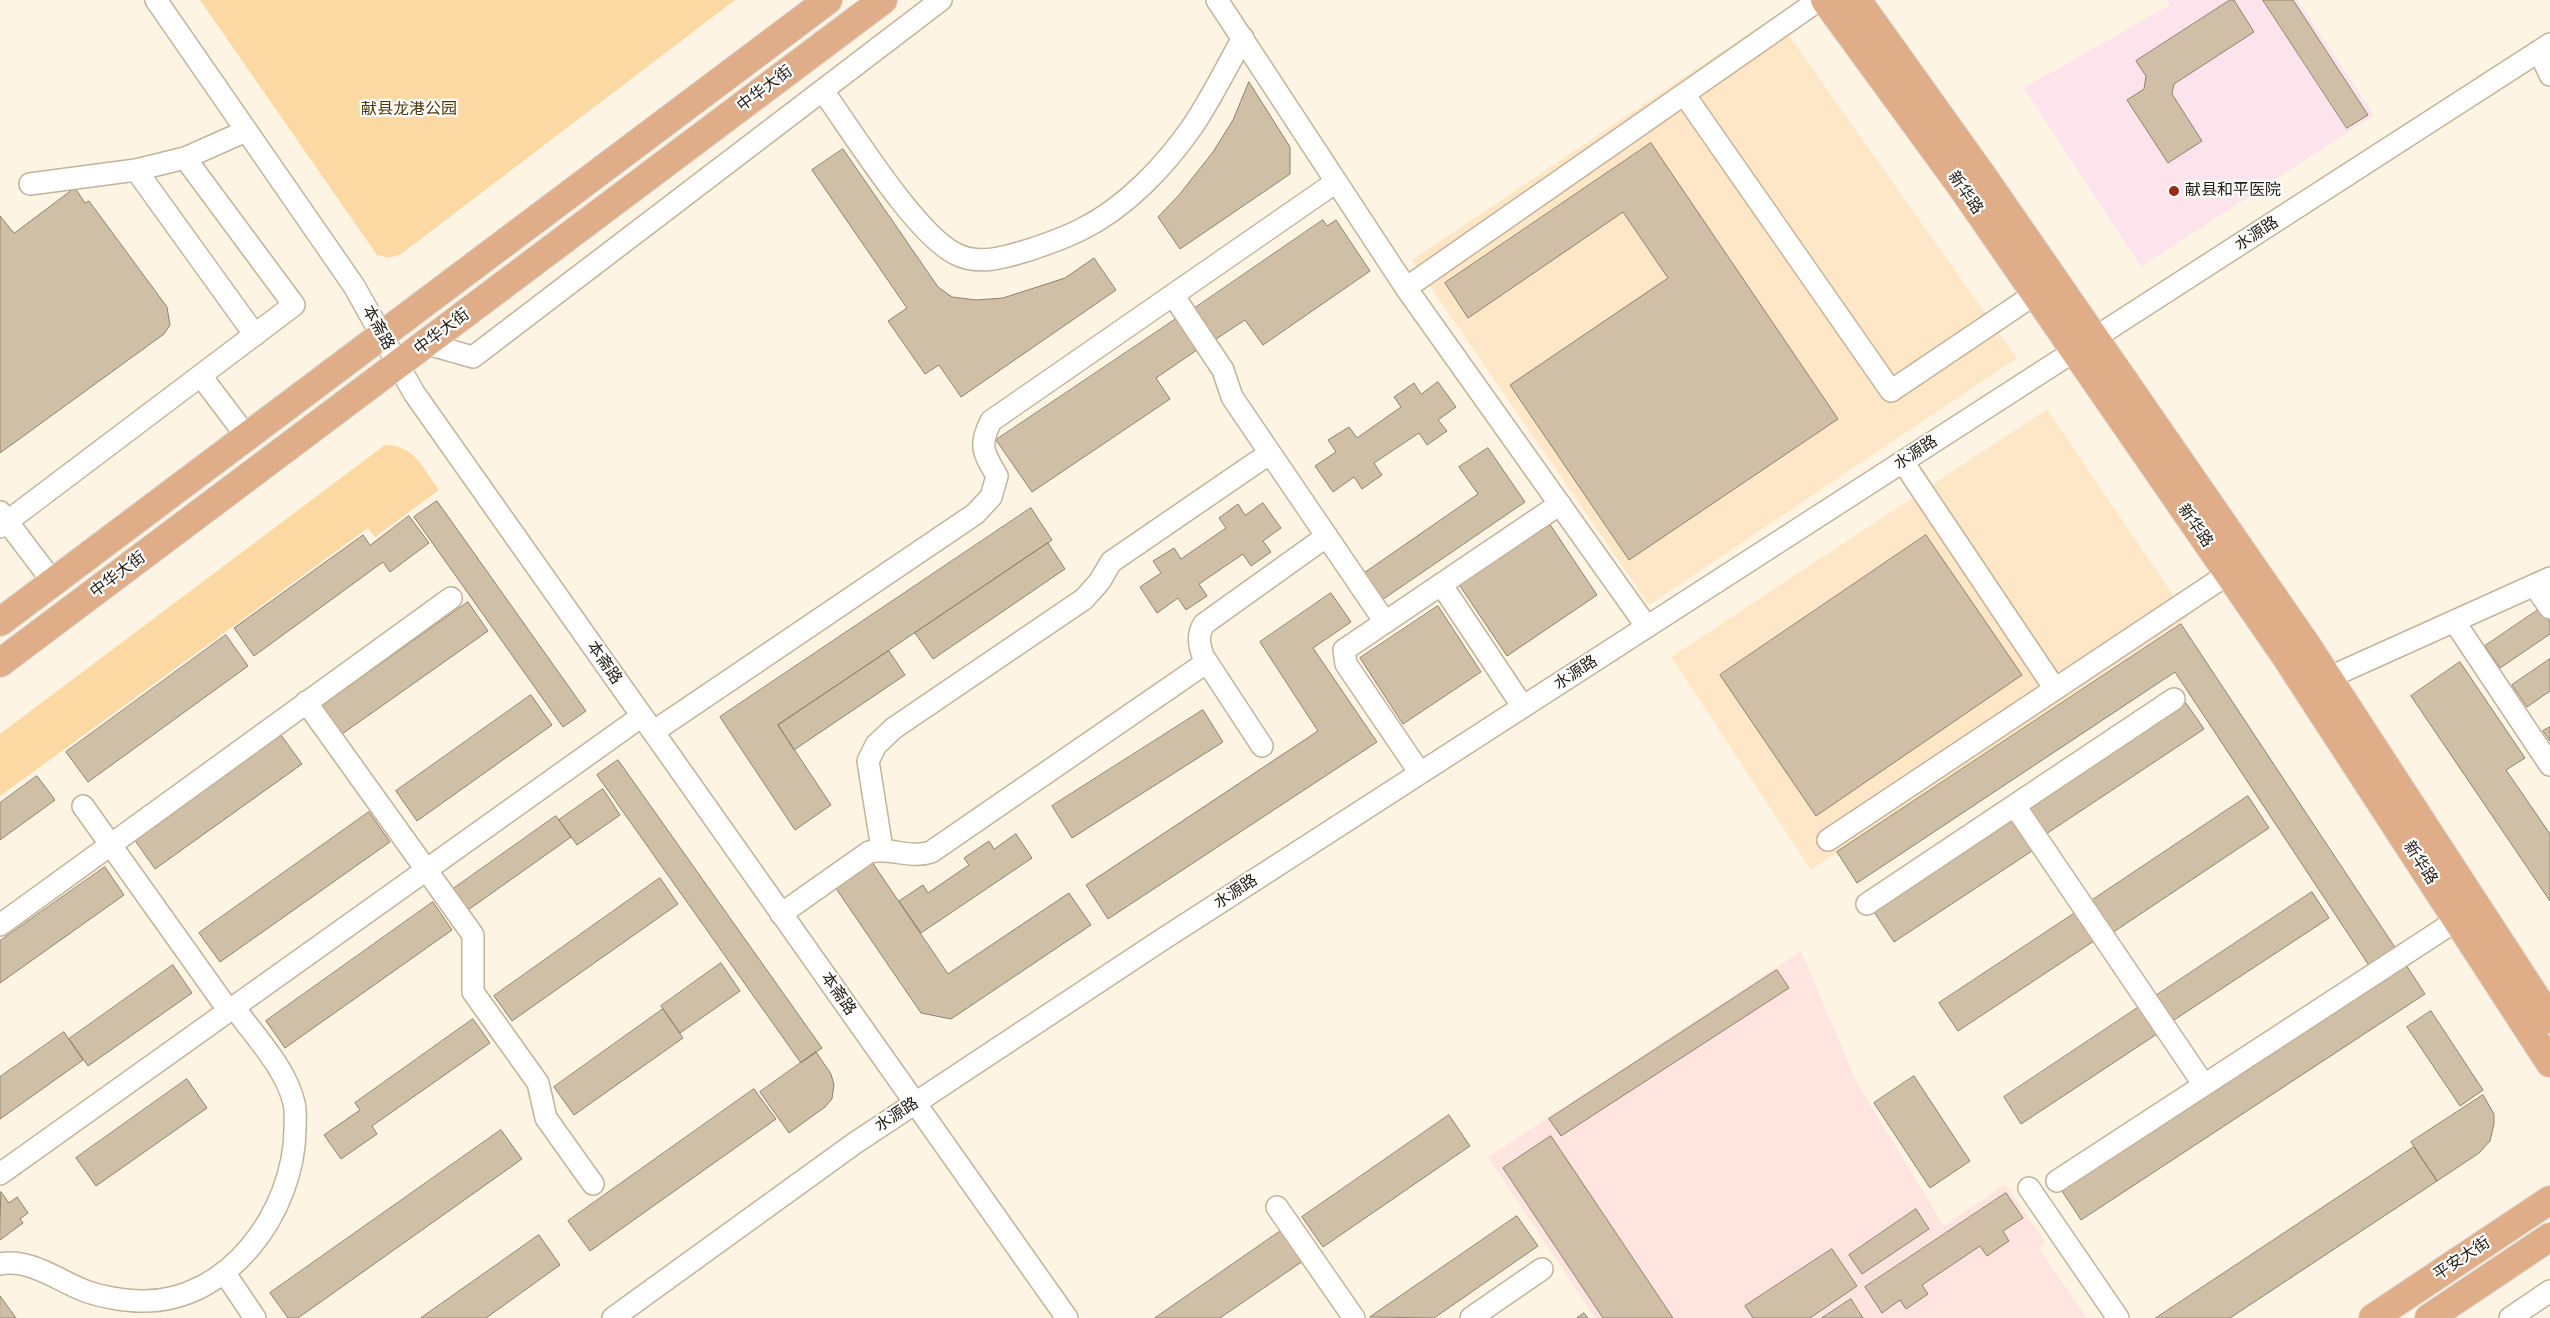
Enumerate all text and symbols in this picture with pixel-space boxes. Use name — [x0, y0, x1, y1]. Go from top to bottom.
street label: 中华大街 — [734, 62, 796, 116]
park label: 献县龙港公园 — [361, 100, 457, 120]
street label: 新华路 — [1943, 168, 1987, 218]
place label: 献县和平医院 — [2185, 181, 2281, 201]
marker: 献县和平医院 — [2167, 184, 2181, 198]
street label: 水源路 — [2232, 213, 2282, 255]
street label: 本斋路 — [358, 302, 398, 354]
street label: 中华大街 — [411, 305, 473, 359]
street label: 水源路 — [1891, 432, 1941, 474]
street label: 新华路 — [2173, 501, 2217, 551]
street label: 中华大街 — [87, 548, 149, 602]
street label: 本斋路 — [582, 638, 626, 688]
street label: 水源路 — [1551, 652, 1601, 694]
street label: 新华路 — [2399, 838, 2441, 888]
street label: 水源路 — [1211, 871, 1261, 913]
street label: 本斋路 — [816, 969, 860, 1019]
street label: 水源路 — [872, 1094, 922, 1136]
street label: 平安大街 — [2430, 1233, 2494, 1285]

